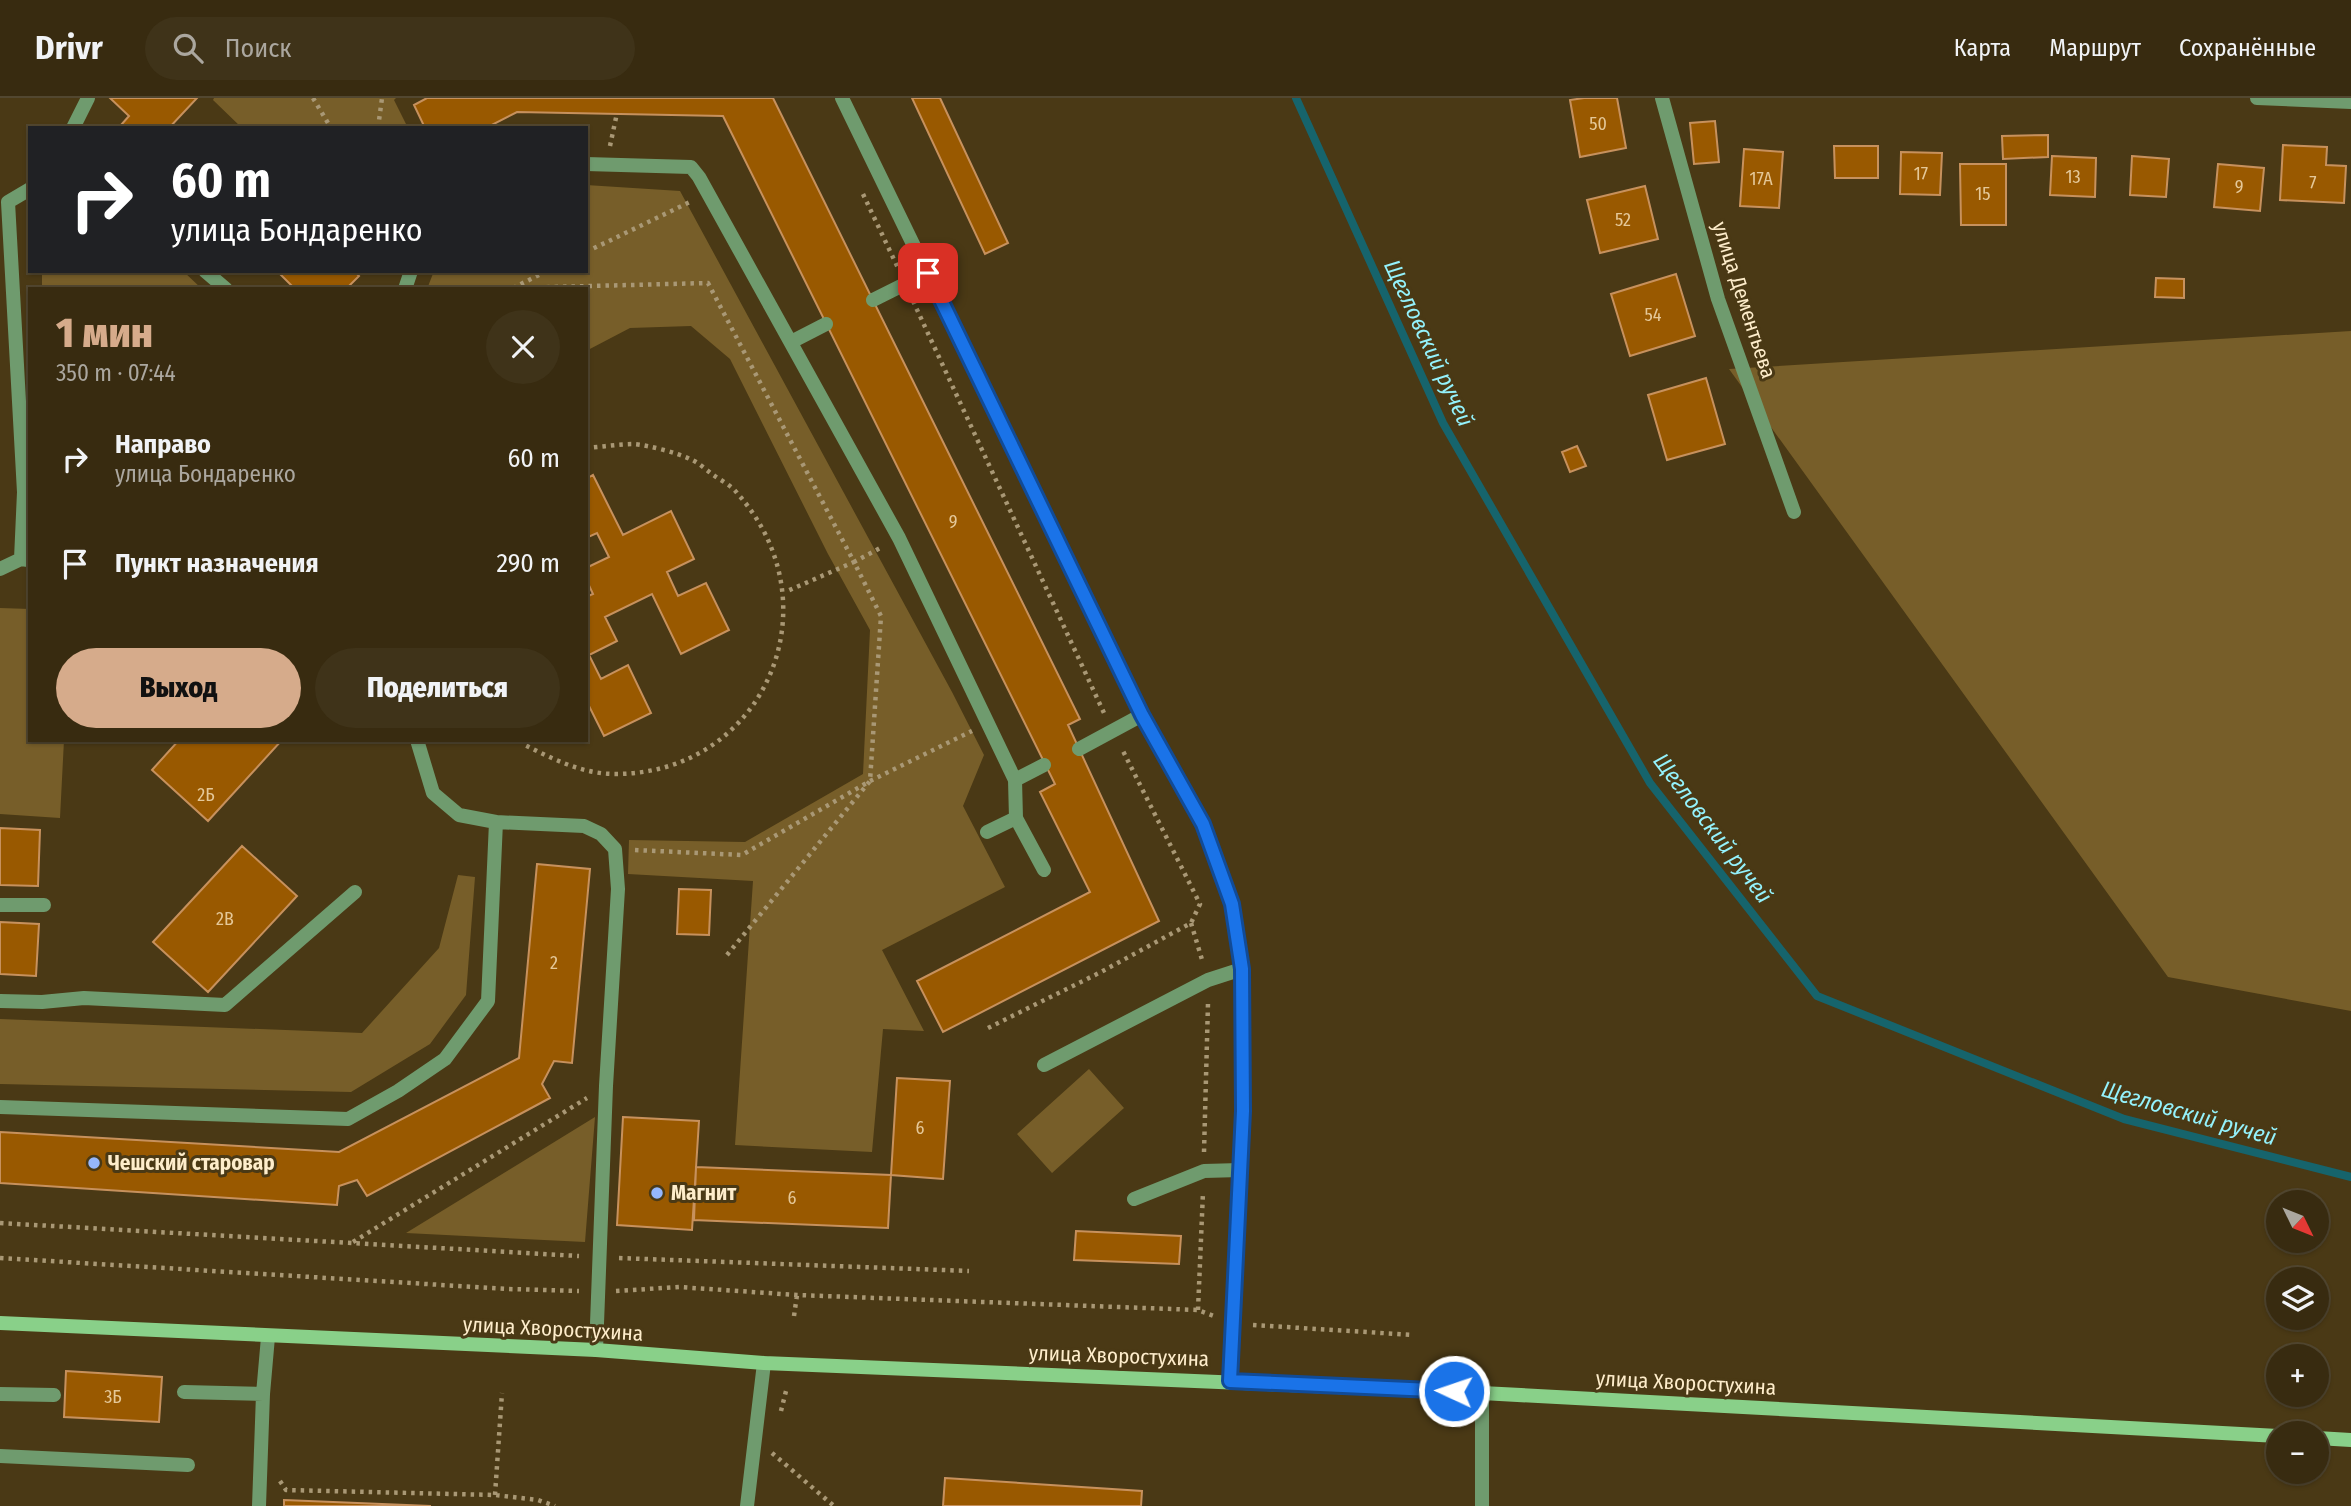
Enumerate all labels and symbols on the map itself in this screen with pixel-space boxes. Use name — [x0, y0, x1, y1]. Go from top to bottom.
house number: 50 — [1589, 113, 1607, 135]
house number: 17 — [1914, 163, 1928, 185]
house number: 13 — [2065, 166, 2081, 188]
house number: 17А — [1749, 168, 1773, 190]
house number: 7 — [2309, 172, 2317, 194]
house number: 9 — [2235, 176, 2243, 198]
house number: 15 — [1975, 183, 1991, 205]
house number: 52 — [1615, 209, 1631, 231]
street label: улица Дементьева — [1706, 218, 1782, 382]
pin — [898, 243, 958, 303]
water label: Щегловский ручей — [1378, 255, 1480, 431]
house number: 54 — [1645, 304, 1662, 326]
house number: 9 — [949, 511, 957, 533]
water label: Щегловский ручей — [1647, 747, 1779, 909]
house number: 2Б — [197, 784, 215, 806]
house number: 2В — [216, 908, 234, 930]
house number: 2 — [550, 952, 558, 974]
water label: Щегловский ручей — [2098, 1075, 2280, 1151]
house number: 6 — [916, 1117, 925, 1139]
place label: Чешский старовар — [108, 1150, 275, 1176]
marker: Чешский старовар — [86, 1155, 102, 1171]
place label: Магнит — [671, 1180, 737, 1206]
marker: Магнит — [649, 1185, 665, 1201]
house number: 6 — [788, 1187, 797, 1209]
north arrow — [2266, 1190, 2329, 1253]
street label: улица Хворостухина — [462, 1311, 644, 1347]
street label: улица Хворостухина — [1028, 1340, 1210, 1372]
position arrow — [1417, 1354, 1491, 1428]
street label: улица Хворостухина — [1595, 1365, 1777, 1401]
house number: 3Б — [104, 1386, 122, 1408]

